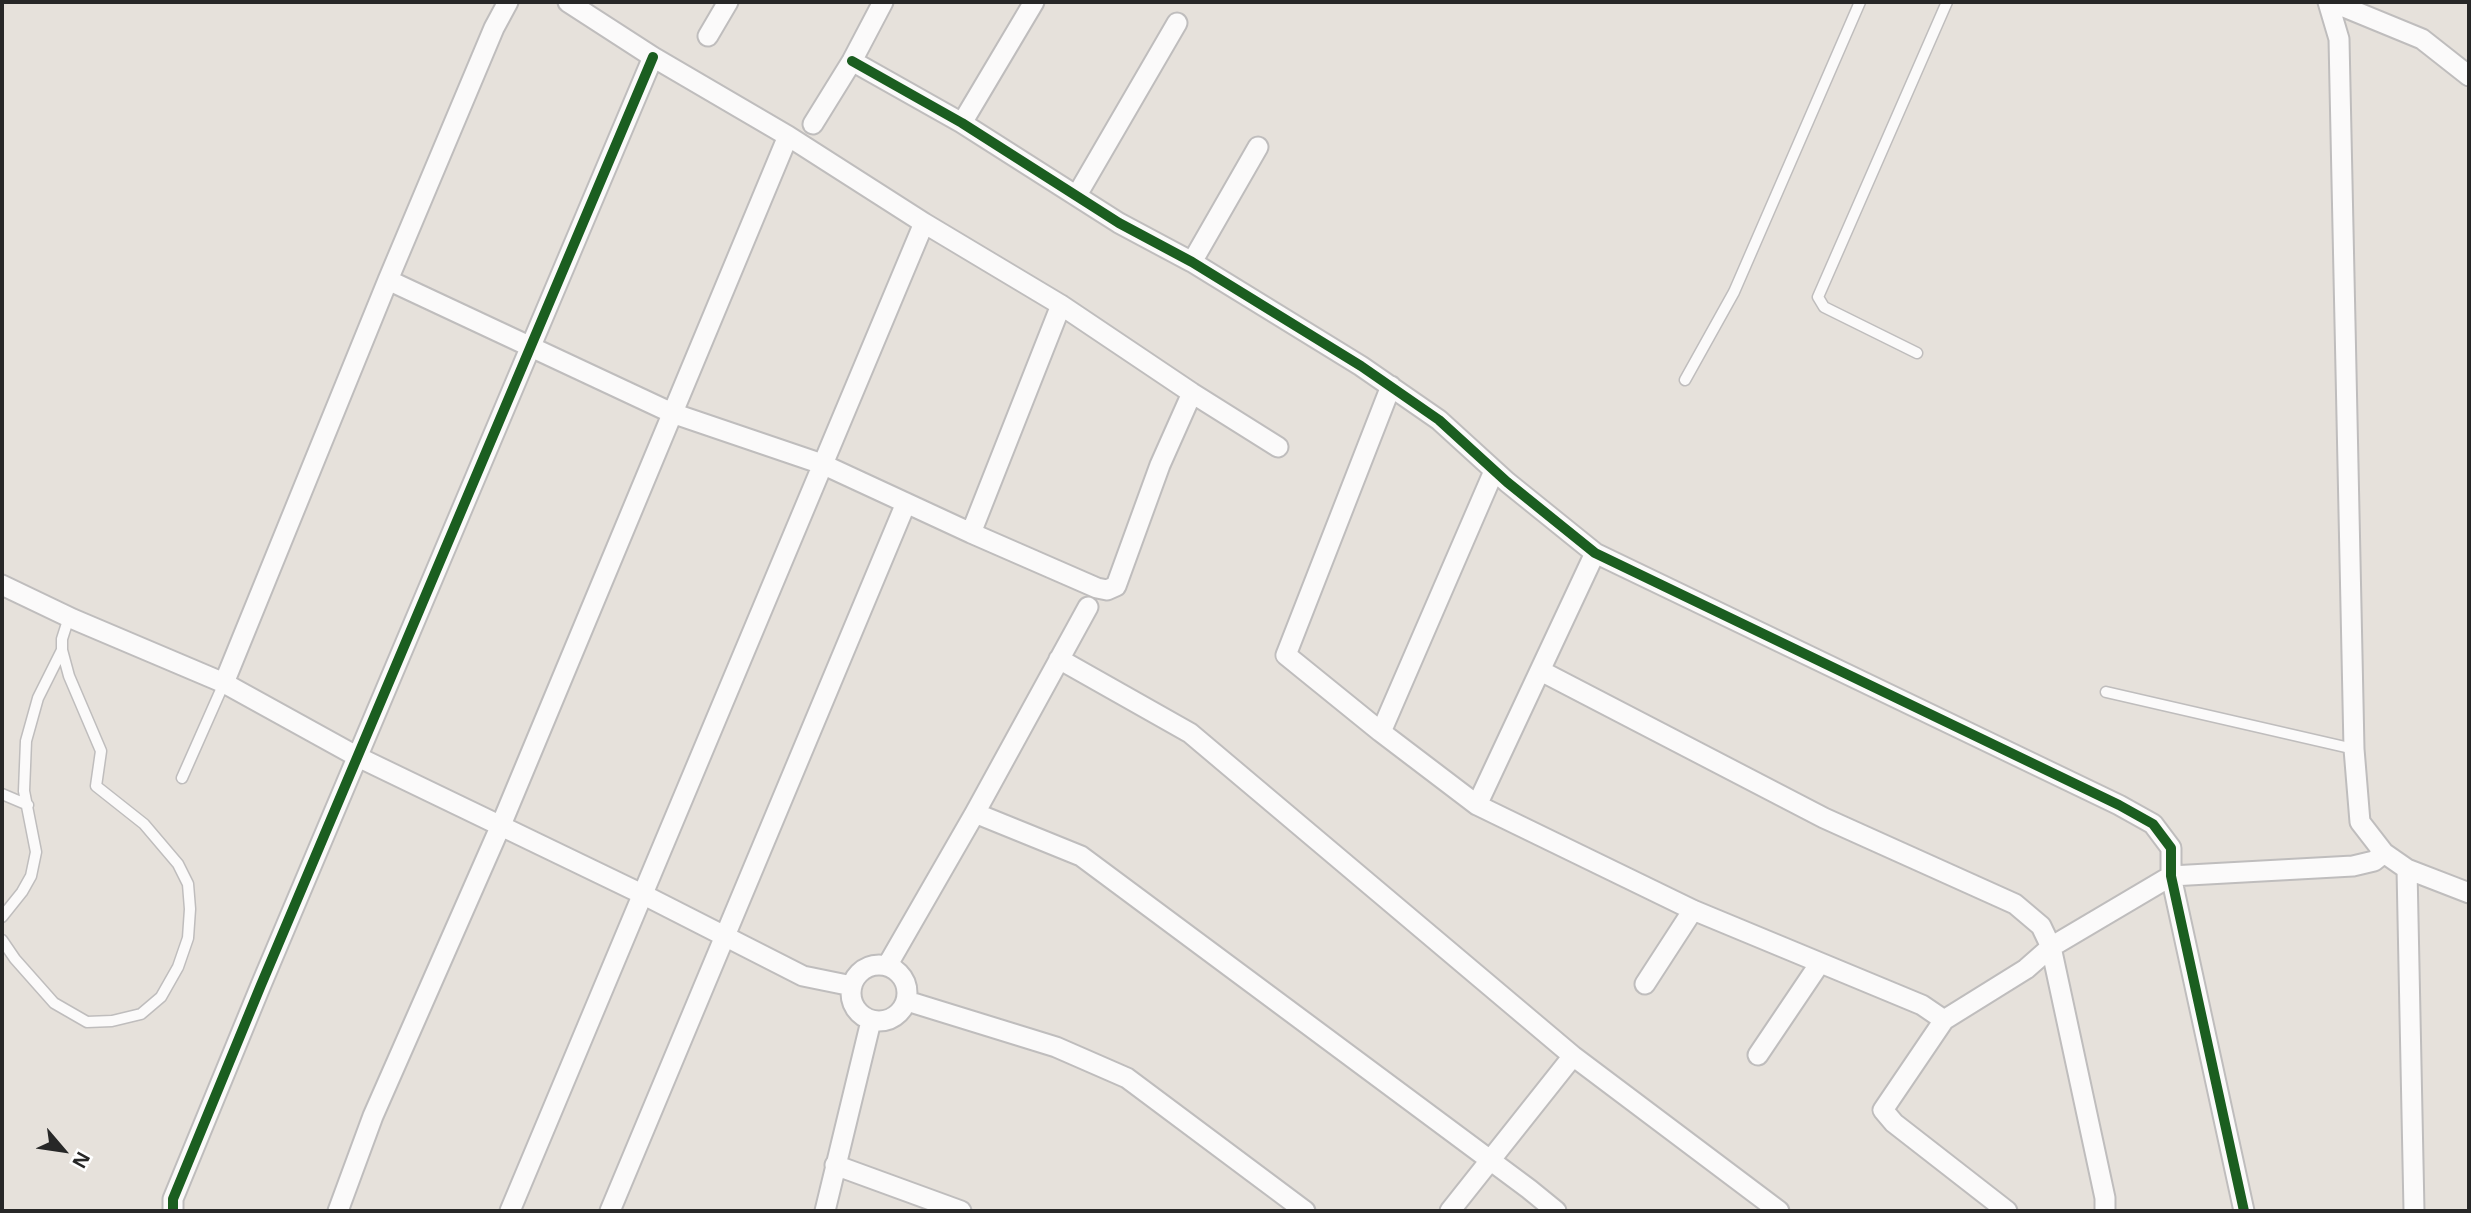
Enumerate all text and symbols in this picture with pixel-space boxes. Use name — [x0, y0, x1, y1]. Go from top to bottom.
north arrow — [28, 1115, 98, 1185]
text: N — [66, 1147, 96, 1173]

